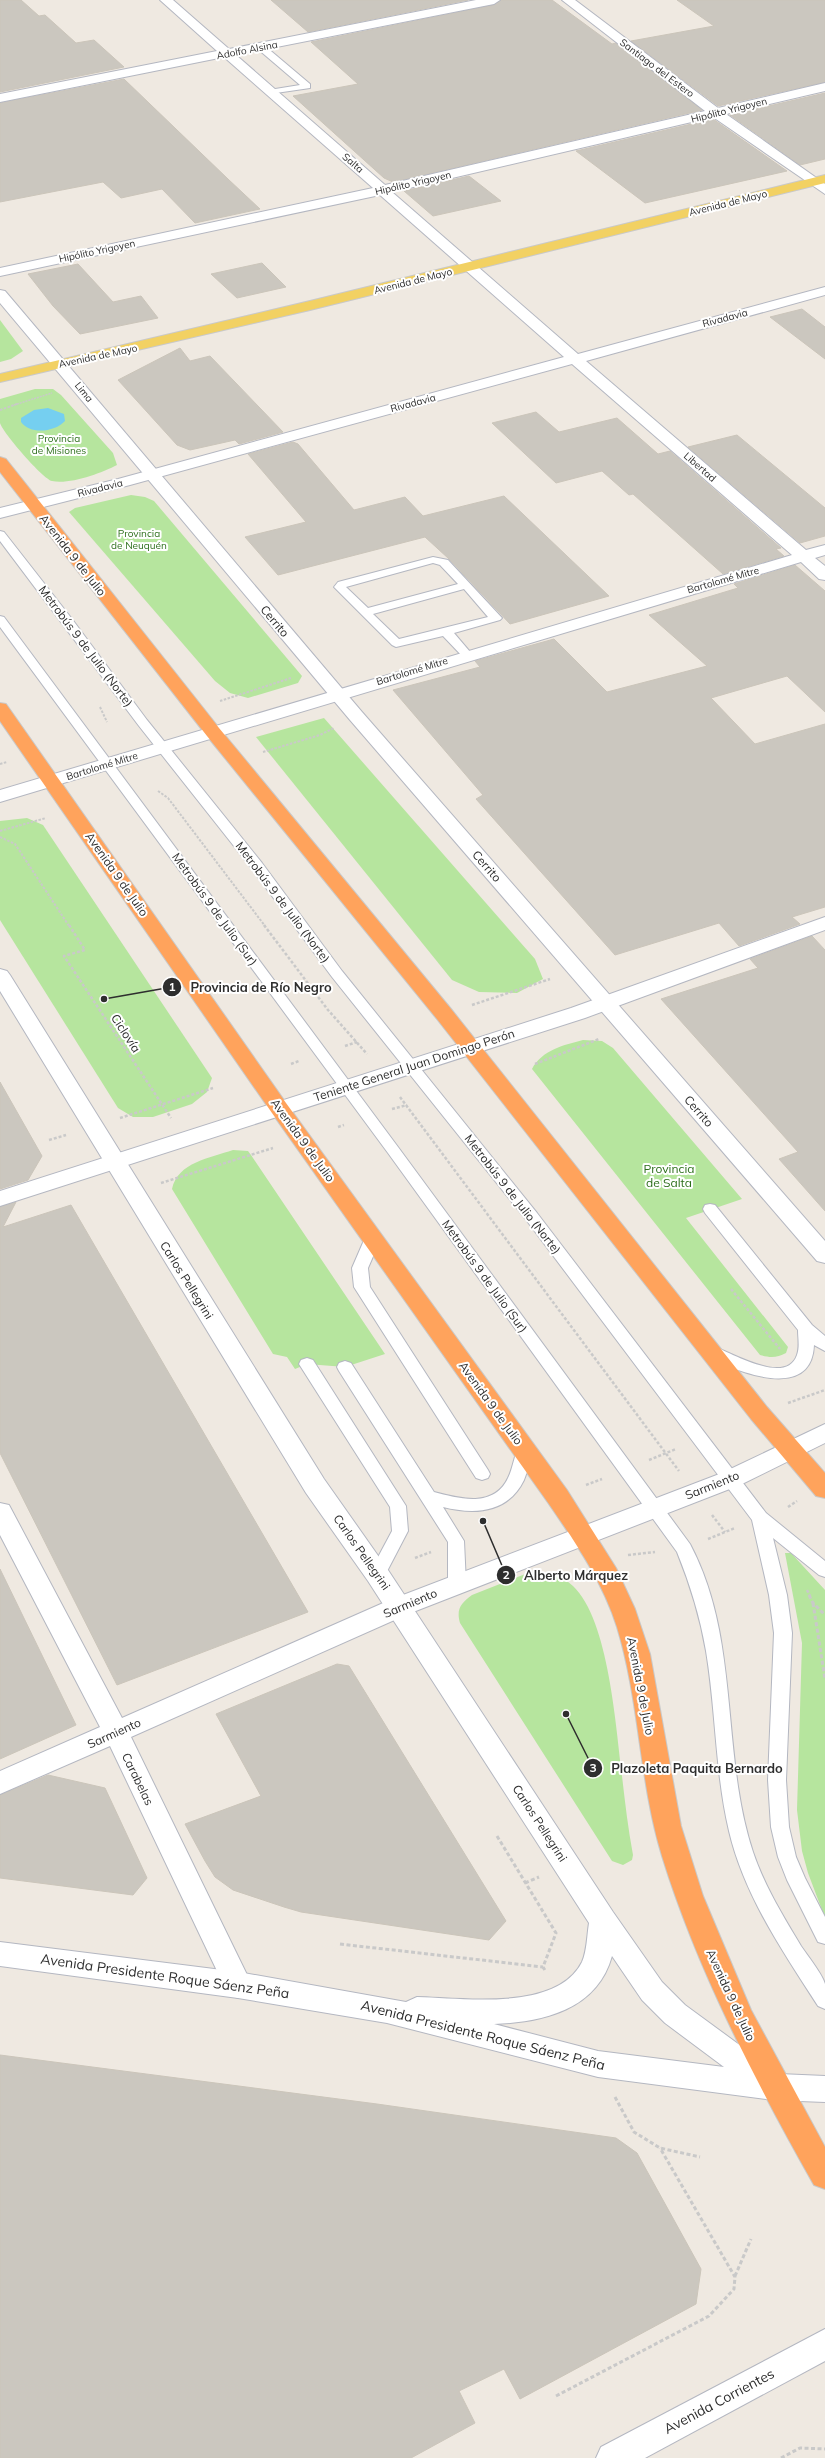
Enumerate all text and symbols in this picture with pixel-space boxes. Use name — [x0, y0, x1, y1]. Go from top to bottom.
street label: Santiago del Estero — [617, 36, 697, 100]
street label: Adolfo Alsina — [215, 38, 279, 62]
street label: Hipólito Yrigoyen — [690, 94, 768, 126]
street label: Salta — [340, 150, 366, 176]
street label: Hipólito Yrigoyen — [374, 168, 452, 198]
street label: Avenida de Mayo — [688, 187, 769, 219]
street label: Hipólito Yrigoyen — [58, 237, 137, 265]
street label: Avenida de Mayo — [373, 265, 454, 297]
street label: Rivadavia — [701, 306, 749, 330]
street label: Avenida de Mayo — [57, 341, 139, 371]
street label: Lima — [72, 379, 96, 405]
street label: Rivadavia — [389, 391, 437, 415]
park label: Provincia de Misiones — [32, 432, 86, 457]
street label: Libertad — [681, 449, 719, 485]
street label: Rivadavia — [76, 476, 124, 500]
street label: Avenida 9 de Julio — [36, 511, 110, 599]
park label: Provincia de Neuquén — [111, 527, 167, 552]
street label: Bartolomé Mitre — [686, 564, 760, 596]
street label: Metrobús 9 de Julio (Norte) — [36, 582, 136, 710]
street label: Cerrito — [257, 602, 293, 640]
street label: Bartolomé Mitre — [375, 654, 449, 688]
street label: Bartolomé Mitre — [65, 749, 139, 783]
street label: Avenida 9 de Julio — [82, 829, 152, 919]
street label: Metrobús 9 de Julio (Norte) — [233, 838, 333, 966]
street label: Cerrito — [469, 847, 505, 885]
street label: Metrobús 9 de Julio (Sur) — [169, 850, 261, 968]
callout: Provincia de Río Negro — [162, 975, 339, 1000]
text: 1 — [168, 979, 176, 994]
text: Provincia de Río Negro — [190, 979, 332, 995]
street label: Ciclovía — [108, 1011, 144, 1055]
street label: Teniente General Juan Domingo Perón — [312, 1025, 516, 1105]
street label: Cerrito — [681, 1092, 717, 1130]
street label: Avenida 9 de Julio — [268, 1095, 338, 1185]
street label: Metrobús 9 de Julio (Norte) — [462, 1131, 564, 1257]
park label: Provincia de Salta — [644, 1161, 695, 1190]
street label: Metrobús 9 de Julio (Sur) — [439, 1217, 531, 1335]
street label: Carlos Pellegrini — [157, 1238, 217, 1322]
street label: Avenida 9 de Julio — [456, 1358, 526, 1448]
street label: Sarmiento — [683, 1467, 741, 1503]
street label: Carlos Pellegrini — [330, 1511, 394, 1593]
callout: Alberto Márquez — [496, 1563, 636, 1588]
text: 2 — [502, 1567, 510, 1582]
text: Alberto Márquez — [524, 1567, 628, 1583]
street label: Sarmiento — [381, 1585, 439, 1621]
street label: Avenida 9 de Julio — [624, 1636, 658, 1736]
street label: Sarmiento — [85, 1715, 143, 1751]
street label: Carabelas — [119, 1750, 157, 1808]
callout: Plazoleta Paquita Bernardo — [583, 1756, 791, 1781]
text: 3 — [589, 1760, 597, 1775]
text: Plazoleta Paquita Bernardo — [611, 1760, 783, 1776]
street label: Carlos Pellegrini — [509, 1782, 571, 1865]
street label: Avenida 9 de Julio — [703, 1947, 759, 2043]
street label: Avenida Presidente Roque Sáenz Peña — [39, 1950, 291, 2002]
street label: Avenida Presidente Roque Sáenz Peña — [359, 1996, 607, 2074]
street label: Avenida Corrientes — [661, 2364, 777, 2438]

